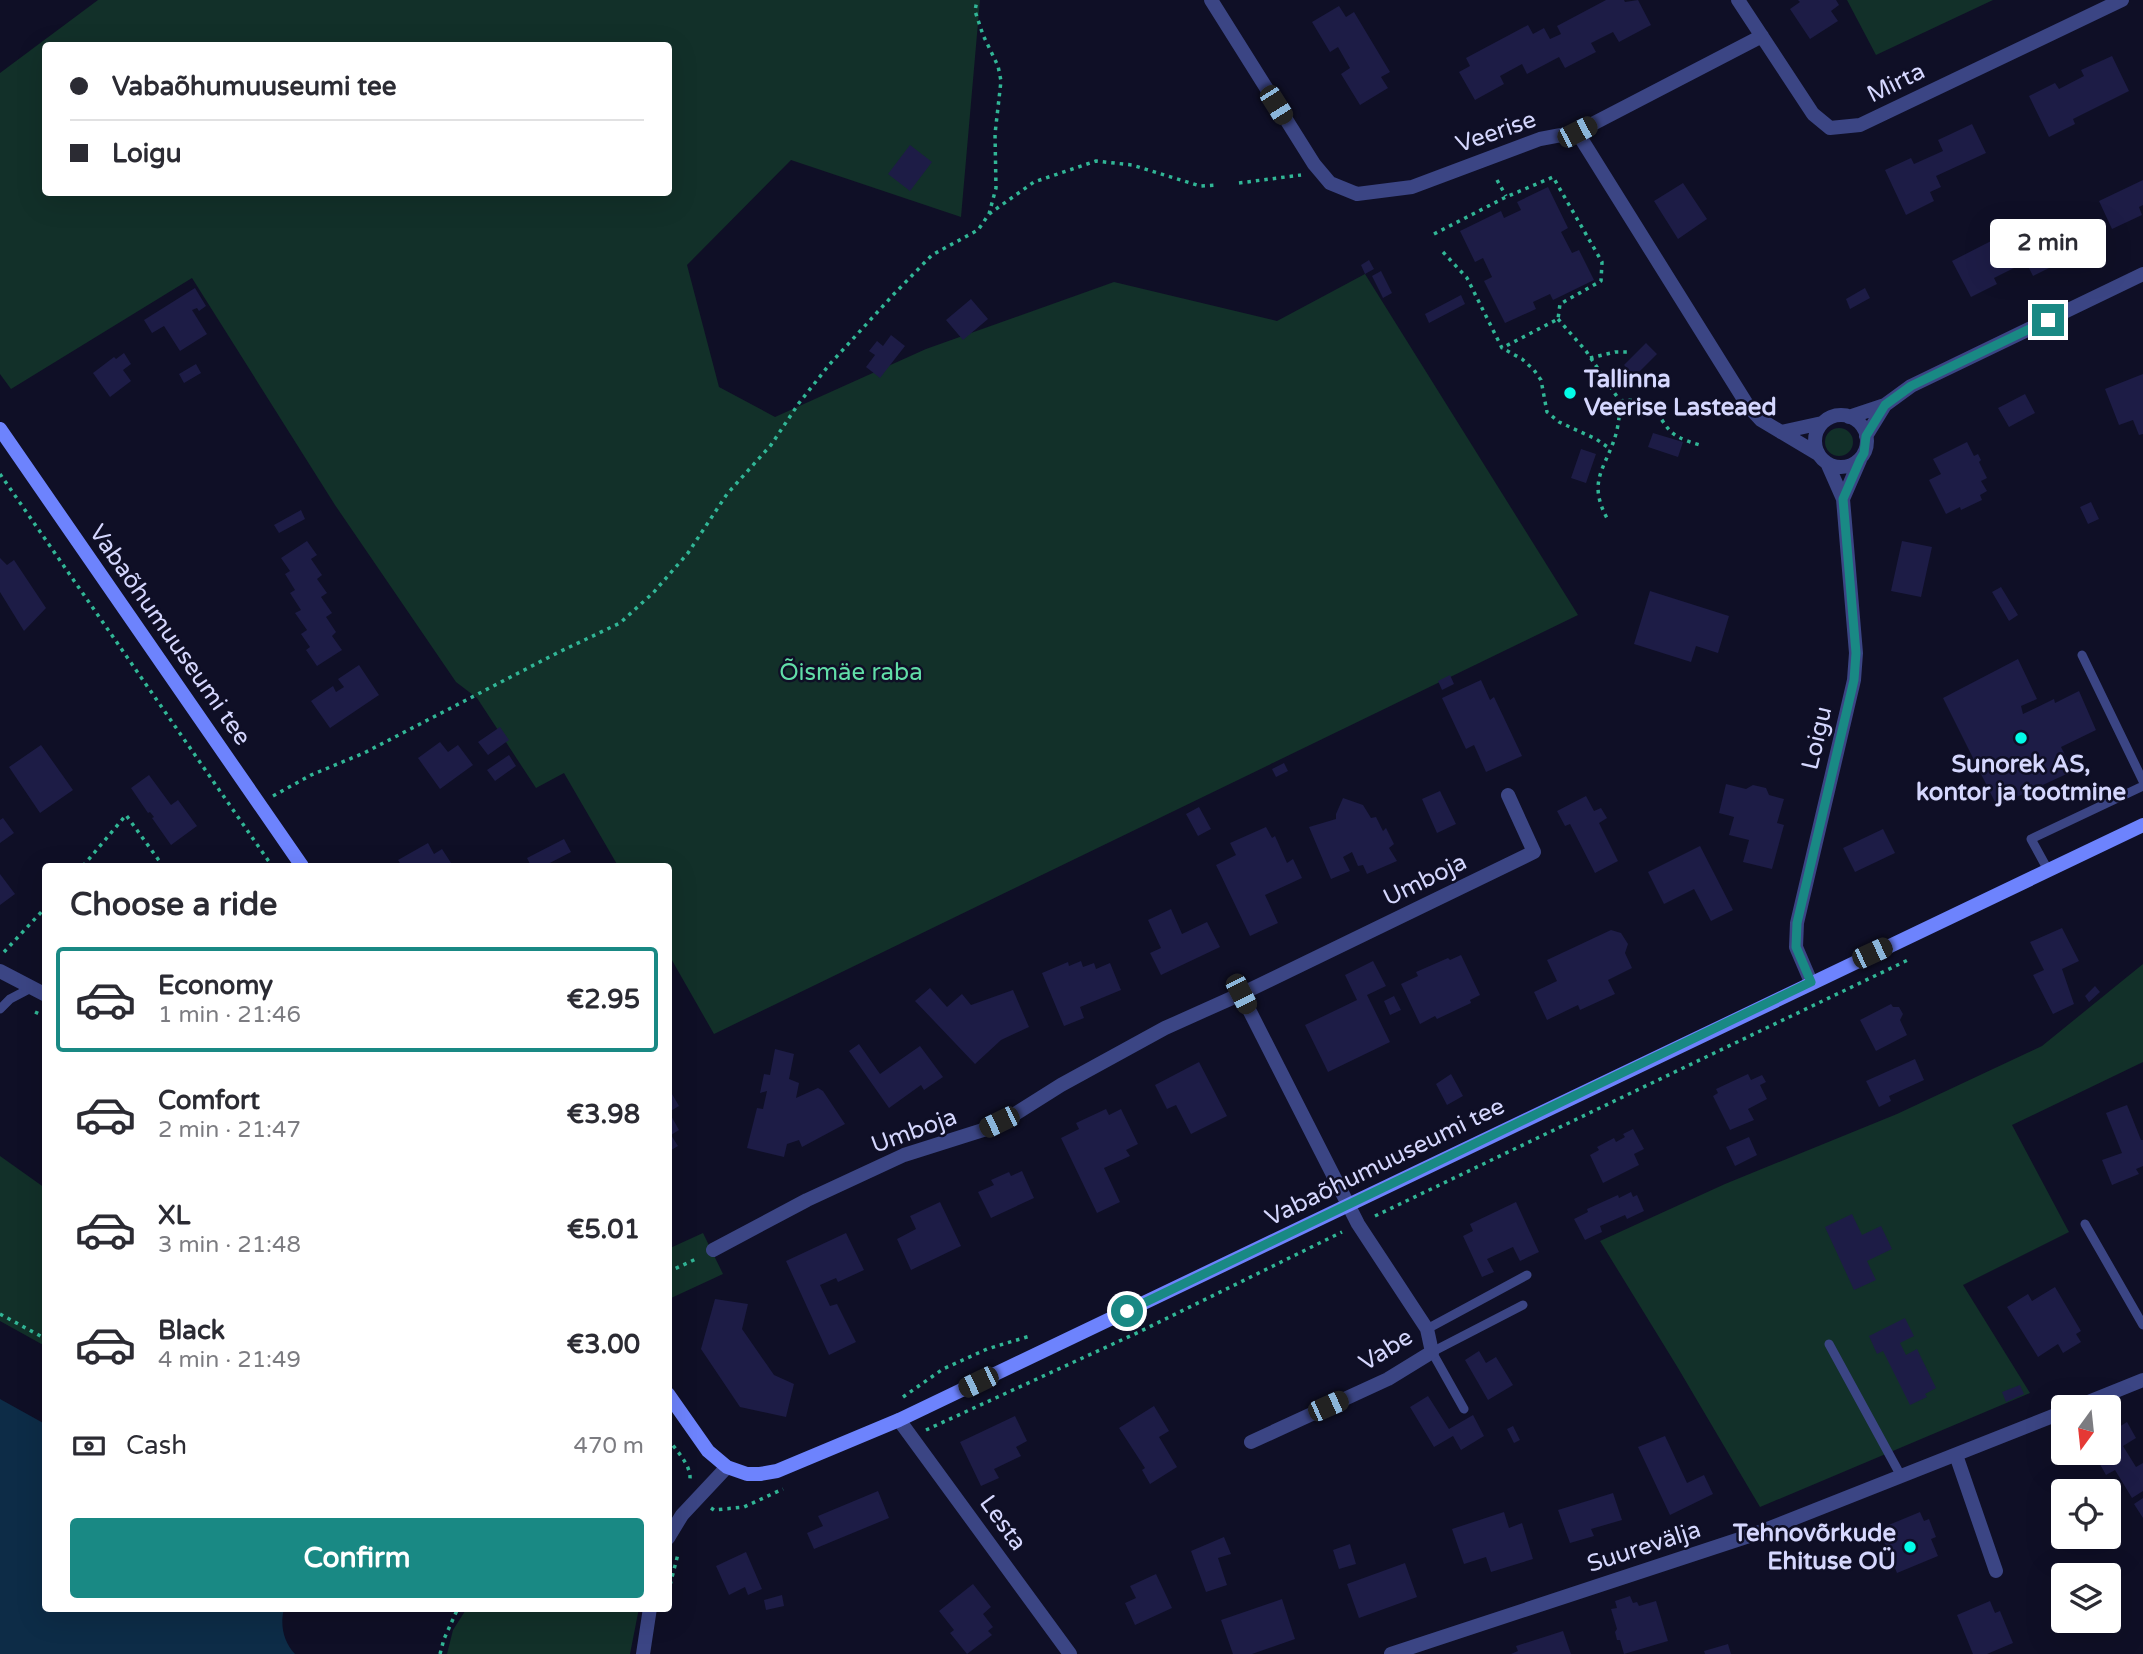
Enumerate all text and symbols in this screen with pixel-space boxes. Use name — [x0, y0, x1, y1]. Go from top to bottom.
street label: Mirta — [1862, 57, 1930, 109]
text: Vabaõhumuuseumi tee — [112, 71, 396, 102]
car — [1256, 82, 1297, 128]
street label: Veerise — [1452, 105, 1540, 159]
car — [1554, 113, 1601, 151]
text: Loigu — [112, 138, 182, 169]
callout: 2 min — [1990, 218, 2106, 268]
text: 2 min — [2017, 229, 2079, 257]
route end — [2032, 304, 2064, 336]
place label: Tallinna Veerise Lasteaed — [1583, 365, 1777, 422]
marker: Tallinna Veerise Lasteaed — [1562, 385, 1578, 401]
street label: Vabaõhumuuseumi tee — [83, 519, 257, 751]
park label: Õismäe raba — [779, 658, 923, 687]
street label: Loigu — [1796, 703, 1838, 773]
marker: Sunorek AS, kontor ja tootmine — [2013, 730, 2029, 746]
place label: Sunorek AS, kontor ja tootmine — [1916, 750, 2126, 807]
street label: Umboja — [1379, 847, 1471, 913]
text: Choose a ride — [70, 886, 277, 924]
car — [1849, 935, 1896, 971]
icon: car — [74, 968, 137, 1031]
text: Economy — [158, 970, 273, 1001]
car — [1223, 971, 1260, 1017]
text: €2.95 — [567, 984, 640, 1015]
text: 1 min · 21:46 — [158, 1001, 301, 1029]
icon: car — [74, 1083, 137, 1146]
text: Comfort — [158, 1085, 260, 1116]
street label: Vabaõhumuuseumi tee — [1261, 1091, 1509, 1233]
text: €3.98 — [567, 1099, 640, 1130]
street label: Umboja — [867, 1102, 961, 1160]
car — [976, 1103, 1023, 1141]
text: 2 min · 21:47 — [158, 1116, 301, 1144]
icon: car — [74, 1198, 137, 1261]
text: XL — [158, 1200, 190, 1231]
text: €5.01 — [567, 1214, 640, 1245]
text: 3 min · 21:48 — [158, 1231, 301, 1259]
route start — [1111, 1295, 1143, 1327]
icon: car — [74, 1313, 137, 1376]
text: Black — [158, 1315, 225, 1346]
street label: Vabe — [1354, 1322, 1418, 1378]
text: €3.00 — [567, 1329, 640, 1360]
text: 4 min · 21:49 — [158, 1346, 301, 1374]
car — [955, 1363, 1002, 1401]
car — [1305, 1388, 1352, 1424]
north arrow — [2051, 1395, 2121, 1465]
map controls — [2051, 1395, 2121, 1633]
icon: cash — [70, 1427, 108, 1465]
text: Cash — [126, 1430, 187, 1461]
text: 470 m — [574, 1432, 644, 1460]
button: locate — [2051, 1479, 2121, 1549]
street label: Lesta — [973, 1490, 1033, 1556]
street label: Suurevälja — [1584, 1515, 1704, 1579]
button: Confirm — [70, 1518, 644, 1598]
place label: Tehnovõrkude Ehituse OÜ — [1732, 1519, 1896, 1576]
marker: Tehnovõrkude Ehituse OÜ — [1902, 1539, 1918, 1555]
button: layers — [2051, 1563, 2121, 1633]

